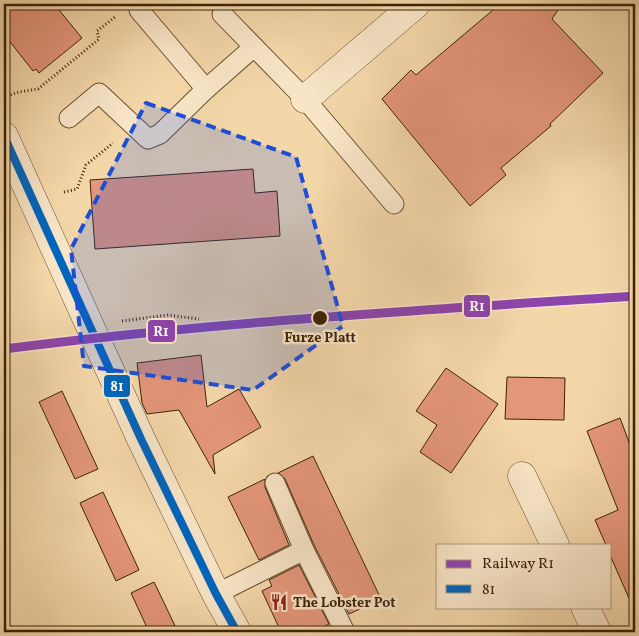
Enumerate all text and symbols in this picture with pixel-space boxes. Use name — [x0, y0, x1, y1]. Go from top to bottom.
line badge: R1 — [463, 294, 491, 318]
text: R1 — [469, 298, 485, 317]
marker: Furze Platt — [311, 309, 329, 327]
line badge: R1 — [147, 319, 176, 343]
text: R1 — [153, 323, 169, 342]
place label: Furze Platt — [284, 329, 356, 348]
line badge: 81 — [103, 374, 131, 398]
text: 81 — [110, 378, 124, 397]
legend — [436, 544, 612, 608]
text: Railway R1 — [482, 554, 554, 575]
text: 81 — [482, 580, 495, 601]
restaurant icon: The Lobster Pot — [269, 592, 289, 612]
place label: The Lobster Pot — [293, 594, 396, 613]

